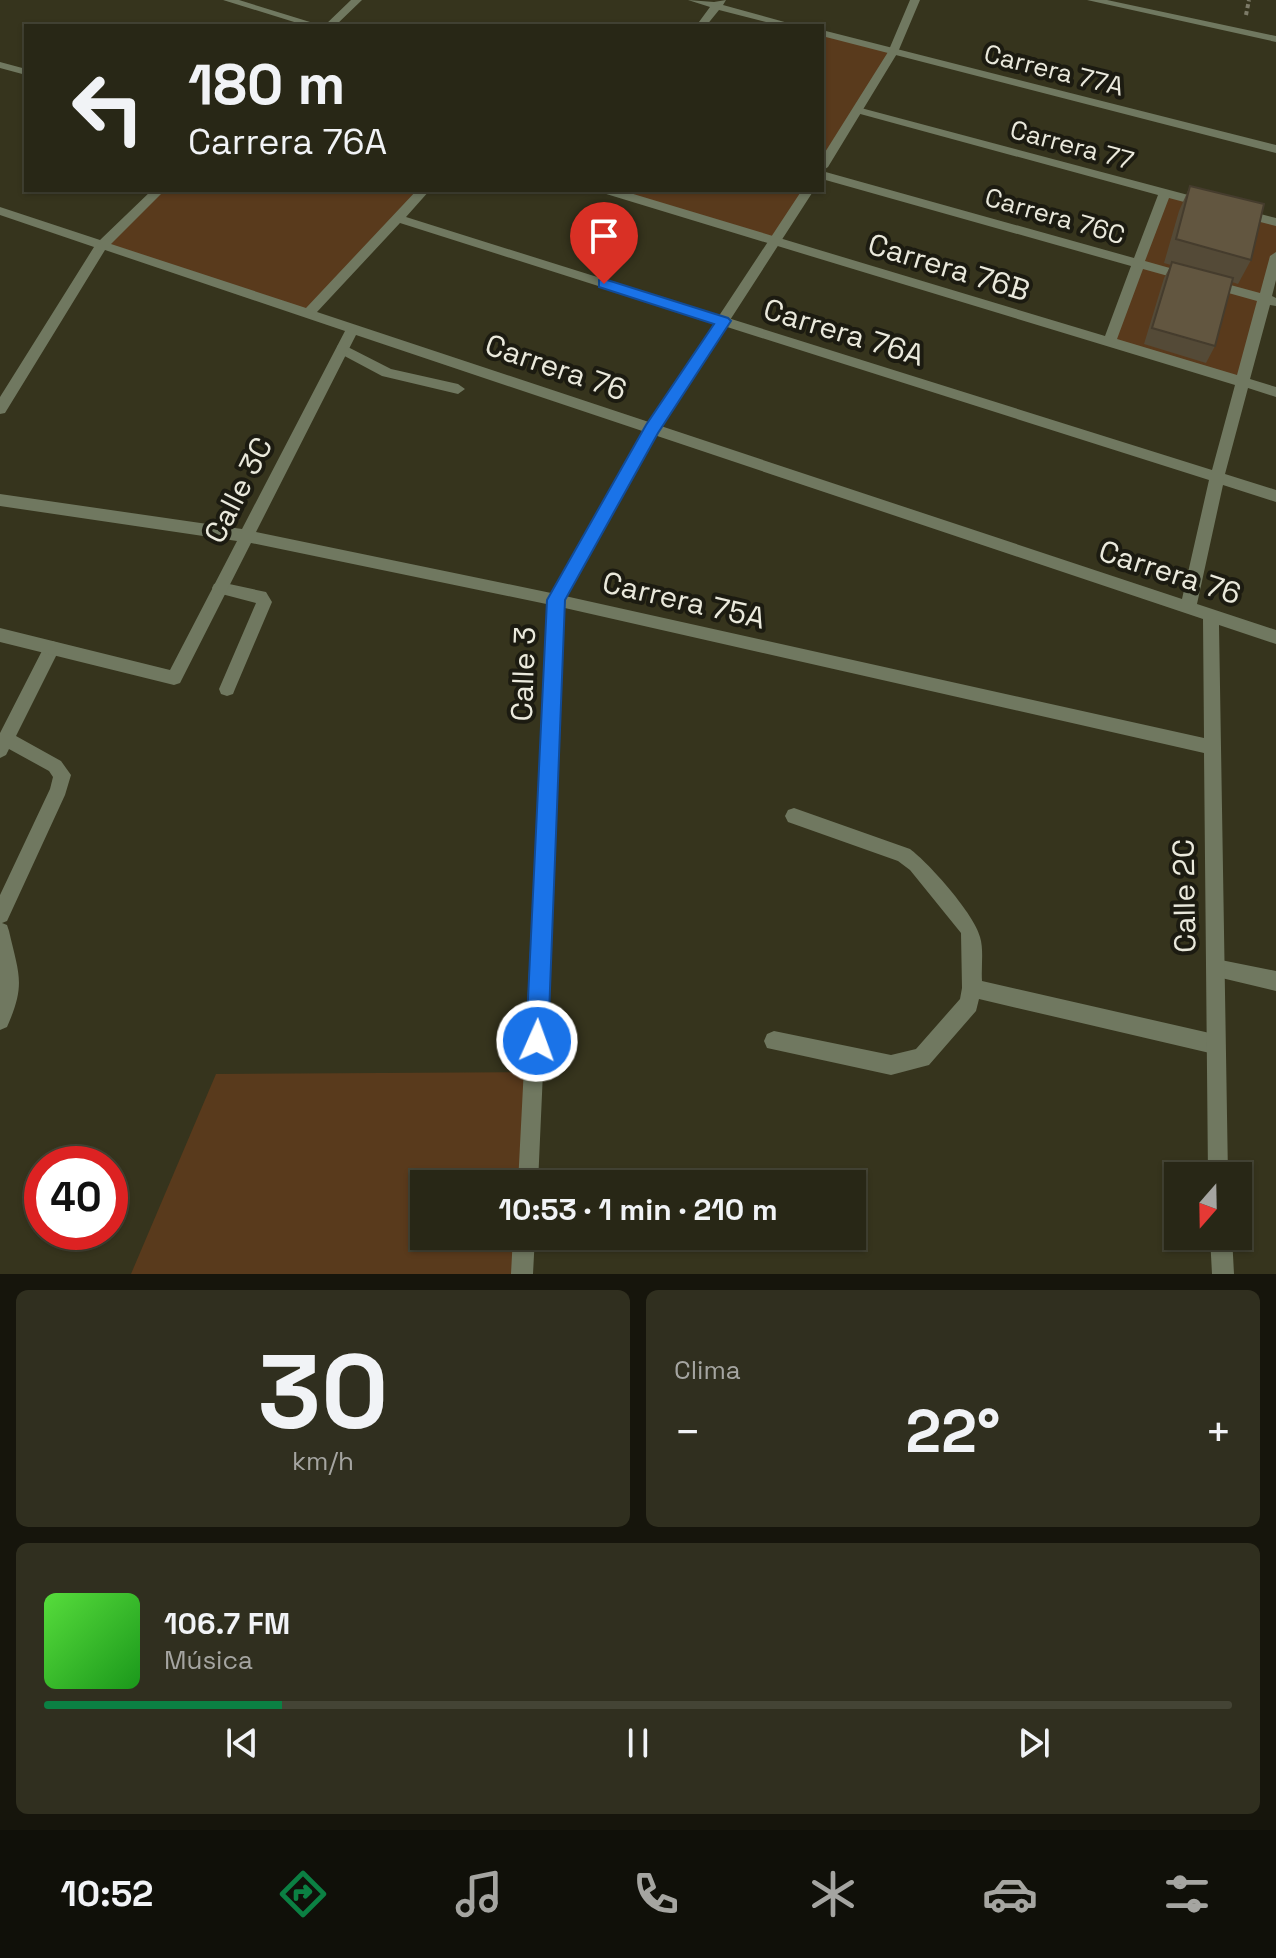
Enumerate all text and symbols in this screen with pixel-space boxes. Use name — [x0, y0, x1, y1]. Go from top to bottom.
street label: Carrera 77A — [981, 36, 1127, 104]
text: 180 m — [188, 49, 345, 120]
icon: left — [56, 56, 160, 160]
street label: Carrera 77 — [1007, 112, 1137, 178]
text: Carrera 76A — [188, 119, 387, 165]
street label: Carrera 76C — [981, 180, 1129, 252]
pin — [570, 202, 638, 284]
icon: arrive — [582, 214, 626, 258]
street label: Carrera 76B — [863, 224, 1035, 310]
street label: Carrera 76A — [759, 289, 929, 375]
street label: Carrera 76 — [480, 325, 632, 409]
street label: Calle 3C — [195, 430, 281, 550]
street label: Carrera 76 — [1094, 531, 1246, 613]
street label: Carrera 75A — [599, 562, 769, 638]
street label: Calle 3 — [502, 626, 544, 722]
street label: Calle 2C — [1164, 839, 1204, 953]
position arrow — [495, 999, 579, 1083]
speed limit sign: 40 — [24, 1146, 128, 1250]
north arrow — [1164, 1162, 1252, 1250]
map controls — [1164, 1162, 1252, 1250]
text: 10:53 · 1 min · 210 m — [498, 1190, 778, 1229]
text: 30 — [258, 1326, 388, 1458]
text: Clima — [674, 1353, 741, 1387]
text: 22° — [906, 1393, 1000, 1470]
text: − — [674, 1404, 701, 1460]
text: + — [1205, 1404, 1232, 1460]
text: km/h — [292, 1444, 354, 1478]
text: 106.7 FM — [164, 1604, 290, 1643]
text: Música — [164, 1643, 253, 1677]
icon: previous — [220, 1721, 264, 1765]
icon: pause — [616, 1721, 660, 1765]
icon: next — [1012, 1721, 1056, 1765]
icon: directions — [275, 1866, 331, 1922]
icon: music — [451, 1866, 507, 1922]
icon: phone — [628, 1866, 684, 1922]
icon: climate — [805, 1866, 861, 1922]
icon: car — [982, 1866, 1038, 1922]
icon: filters — [1159, 1866, 1215, 1922]
text: 10:52 — [60, 1871, 154, 1917]

